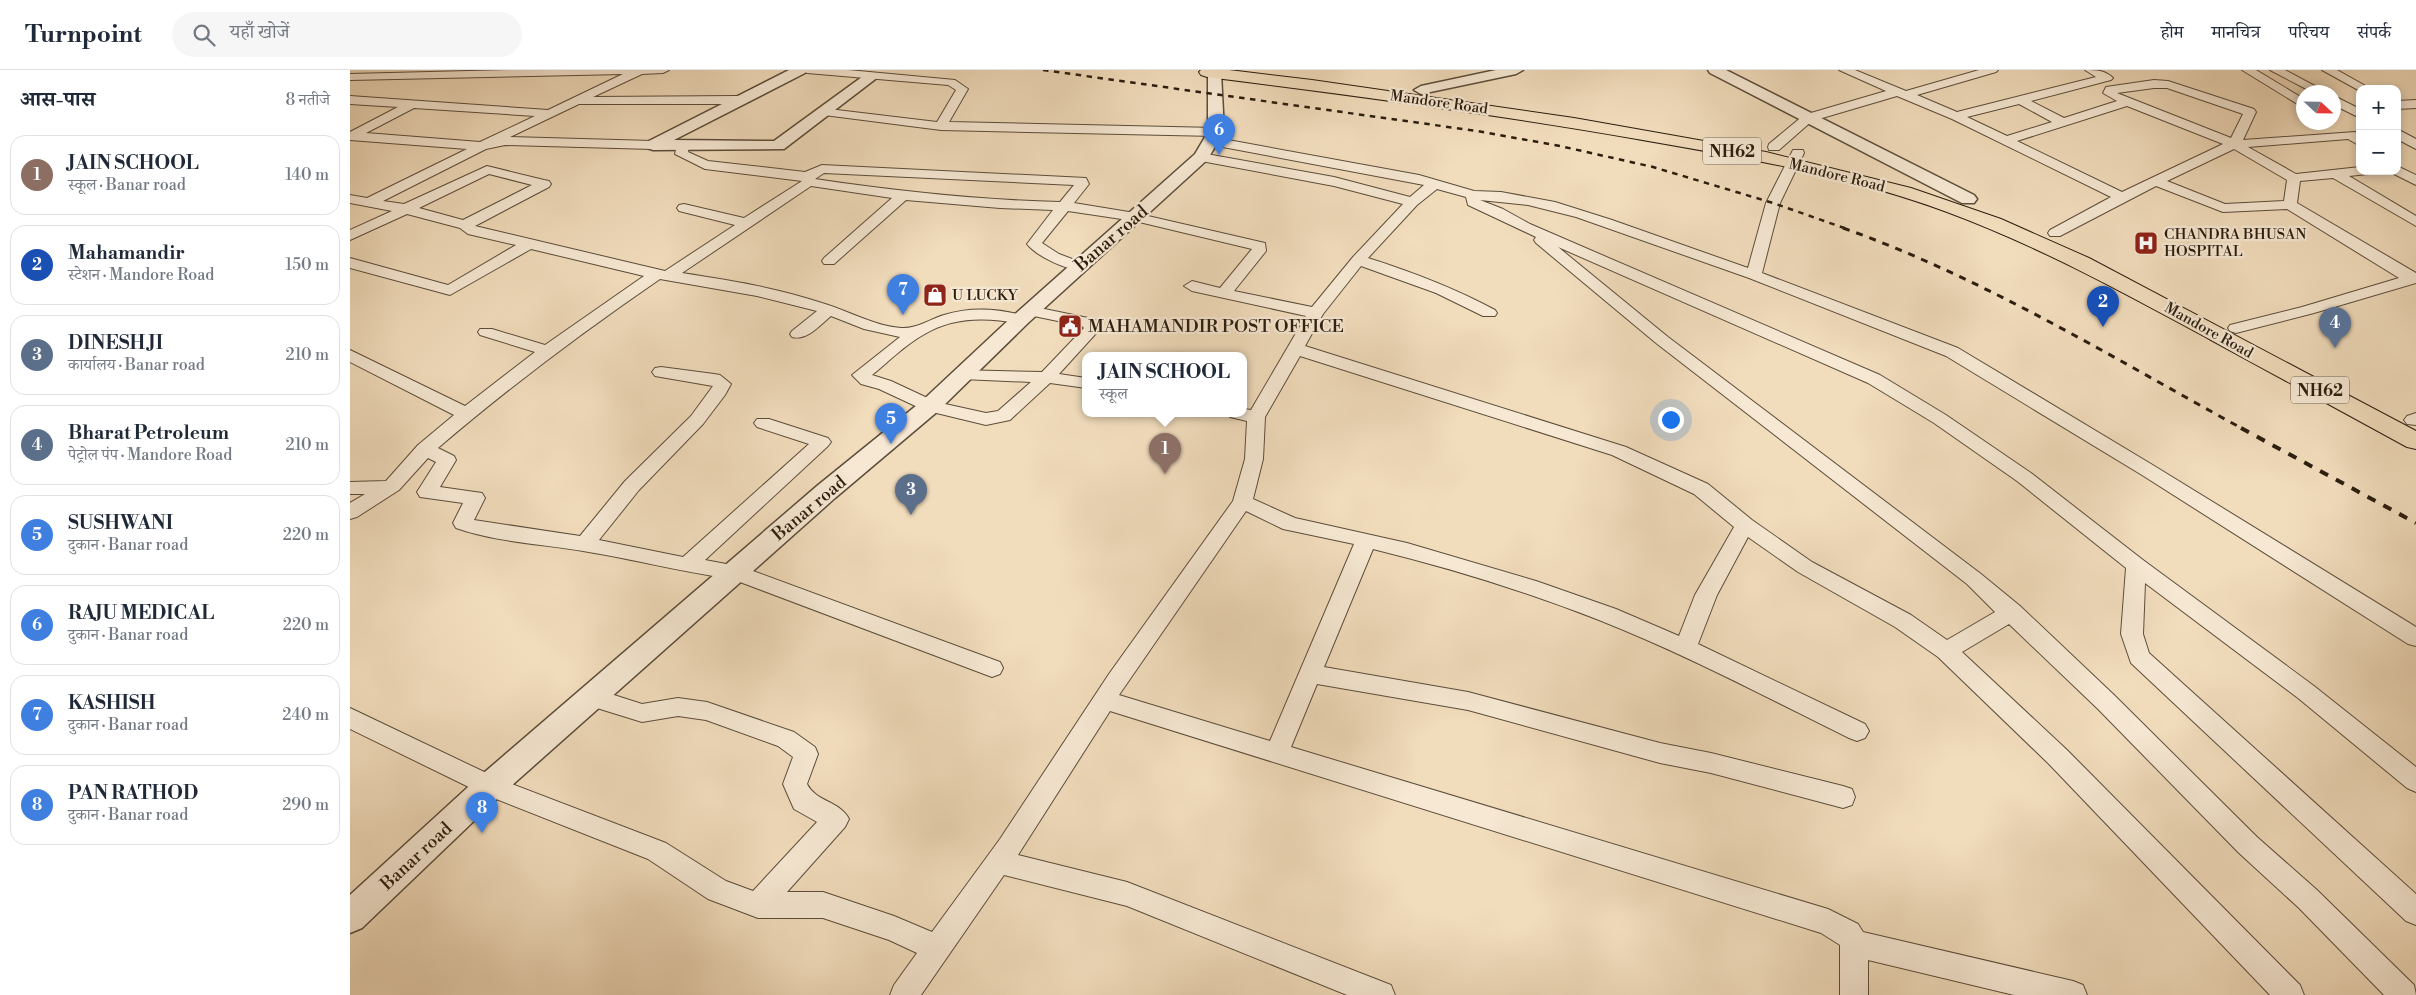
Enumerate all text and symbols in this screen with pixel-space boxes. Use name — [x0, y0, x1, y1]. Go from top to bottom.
search box — [172, 12, 522, 57]
text: Turnpoint — [25, 20, 142, 50]
text: यहाँ खोजें — [230, 20, 289, 44]
icon: search — [190, 21, 218, 49]
text: होम — [2161, 21, 2184, 44]
text: मानचित्र — [2212, 21, 2260, 44]
text: परिचय — [2288, 21, 2329, 44]
text: संपर्क — [2357, 21, 2391, 44]
north arrow — [2296, 85, 2341, 130]
map controls — [2356, 85, 2401, 175]
button: + — [2356, 85, 2401, 130]
street label: Mandore Road — [1389, 86, 1490, 119]
text: आस-पास — [20, 87, 95, 113]
text: 8 नतीजे — [285, 90, 330, 110]
pin: 6 — [1203, 114, 1235, 155]
button: − — [2356, 130, 2401, 175]
road number: NH62 — [1703, 138, 1761, 164]
text: JAIN SCHOOL — [68, 151, 199, 175]
street label: Mandore Road — [1787, 154, 1887, 197]
text: 1 — [33, 165, 41, 185]
text: 140 m — [285, 165, 329, 185]
text: स्कूल · Banar road — [68, 175, 186, 195]
street label: Banar road — [1069, 200, 1153, 277]
place label: CHANDRA BHUSAN HOSPITAL — [2164, 225, 2306, 261]
hospital icon: CHANDRA BHUSAN HOSPITAL — [2133, 230, 2159, 256]
text: Mahamandir — [68, 241, 185, 265]
text: 2 — [32, 255, 42, 275]
text: 150 m — [285, 255, 329, 275]
text: स्टेशन · Mandore Road — [68, 265, 214, 285]
pin: 7 — [887, 274, 919, 315]
shop icon: U LUCKY — [922, 282, 948, 308]
place label: U LUCKY — [952, 286, 1019, 305]
pin: 2 — [2087, 286, 2119, 327]
street label: Mandore Road — [2161, 298, 2257, 363]
pin: 4 — [2319, 307, 2351, 348]
public building icon: MAHAMANDIR POST OFFICE — [1057, 313, 1083, 339]
place label: MAHAMANDIR POST OFFICE — [1088, 315, 1344, 338]
text: DINESH JI — [68, 331, 163, 355]
text: 3 — [32, 345, 42, 365]
text: 210 m — [285, 345, 329, 365]
popup — [1082, 352, 1247, 417]
text: कार्यालय · Banar road — [68, 355, 205, 375]
text: JAIN SCHOOL — [1099, 360, 1230, 384]
road number: NH62 — [2291, 376, 2349, 404]
text: स्कूल — [1099, 384, 1128, 404]
pin: 5 — [875, 403, 907, 444]
your location — [1658, 407, 1684, 433]
text: Bharat Petroleum — [68, 421, 229, 445]
pin: 1 — [1149, 433, 1181, 474]
text: 4 — [32, 435, 42, 455]
text: 210 m — [285, 435, 329, 455]
text: पेट्रोल पंप · Mandore Road — [68, 445, 232, 465]
street label: Banar road — [767, 470, 852, 547]
pin: 3 — [895, 474, 927, 515]
text: SUSHWANI — [68, 511, 173, 535]
text: 5 — [32, 525, 42, 545]
text: 220 m — [283, 525, 329, 545]
text: दुकान · Banar road — [68, 535, 188, 555]
text: RAJU MEDICAL — [68, 601, 214, 625]
text: 6 — [32, 615, 42, 635]
text: 220 m — [283, 615, 329, 635]
text: दुकान · Banar road — [68, 625, 188, 645]
text: KASHISH — [68, 691, 155, 715]
text: 7 — [32, 705, 42, 725]
text: 240 m — [282, 705, 329, 725]
text: दुकान · Banar road — [68, 715, 188, 735]
text: PAN RATHOD — [68, 781, 198, 805]
pin: 8 — [466, 792, 498, 833]
text: 8 — [32, 795, 42, 815]
text: 290 m — [282, 795, 329, 815]
text: दुकान · Banar road — [68, 805, 188, 825]
street label: Banar road — [375, 817, 458, 896]

